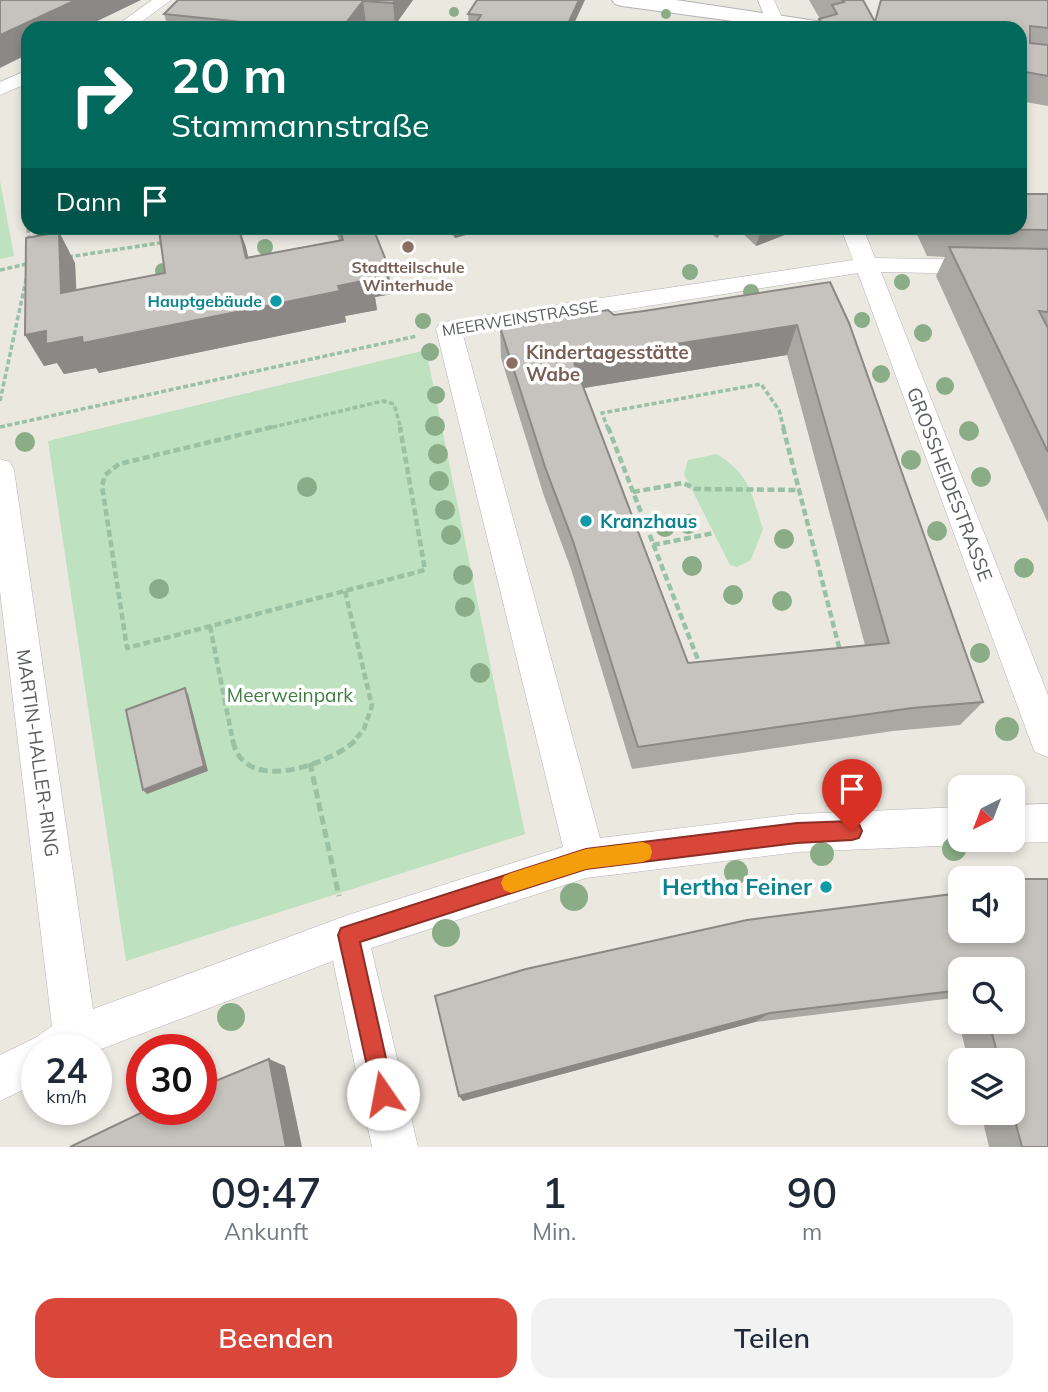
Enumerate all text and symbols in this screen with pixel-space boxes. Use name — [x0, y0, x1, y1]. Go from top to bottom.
text: 20 m — [171, 44, 287, 105]
icon: right — [56, 49, 147, 140]
text: Stammannstraße — [171, 105, 429, 145]
icon: arrive — [136, 182, 174, 220]
text: Dann — [56, 185, 122, 218]
marker: Stadtteilschule Winterhude — [400, 239, 416, 255]
place label: Stadtteilschule Winterhude — [351, 257, 465, 295]
place label: Hauptgebäude — [148, 291, 262, 311]
marker: Hauptgebäude — [268, 293, 284, 309]
street label: MEERWEINSTRASSE — [440, 296, 600, 340]
place label: Kindertagesstätte Wabe — [526, 340, 689, 386]
marker: Kindertagesstätte Wabe — [504, 355, 520, 371]
street label: GROSSHEIDESTRASSE — [902, 384, 998, 584]
place label: Kranzhaus — [600, 509, 697, 533]
marker: Kranzhaus — [578, 513, 594, 529]
street label: MARTIN-HALLER-RING — [12, 648, 64, 858]
park label: Meerweinpark — [227, 683, 353, 707]
pin — [822, 759, 882, 831]
icon: arrive — [833, 770, 871, 808]
north arrow — [948, 775, 1026, 852]
map controls — [948, 775, 1025, 1125]
button: sound — [948, 866, 1025, 943]
place label: Hertha Feiner — [662, 872, 812, 901]
marker: Hertha Feiner — [818, 879, 834, 895]
button: search — [948, 957, 1025, 1034]
speed limit sign: 30 — [126, 1034, 217, 1125]
text: 24 — [45, 1048, 88, 1092]
button: layers — [948, 1048, 1025, 1125]
position arrow — [346, 1057, 420, 1131]
text: km/h — [46, 1085, 87, 1108]
text: 09:47 — [211, 1166, 321, 1219]
text: 1 — [542, 1166, 567, 1219]
text: 90 — [787, 1166, 837, 1219]
text: Ankunft — [224, 1217, 308, 1246]
text: Min. — [532, 1217, 576, 1246]
text: m — [802, 1217, 822, 1246]
button: Beenden — [35, 1298, 517, 1378]
button: Teilen — [531, 1298, 1013, 1378]

